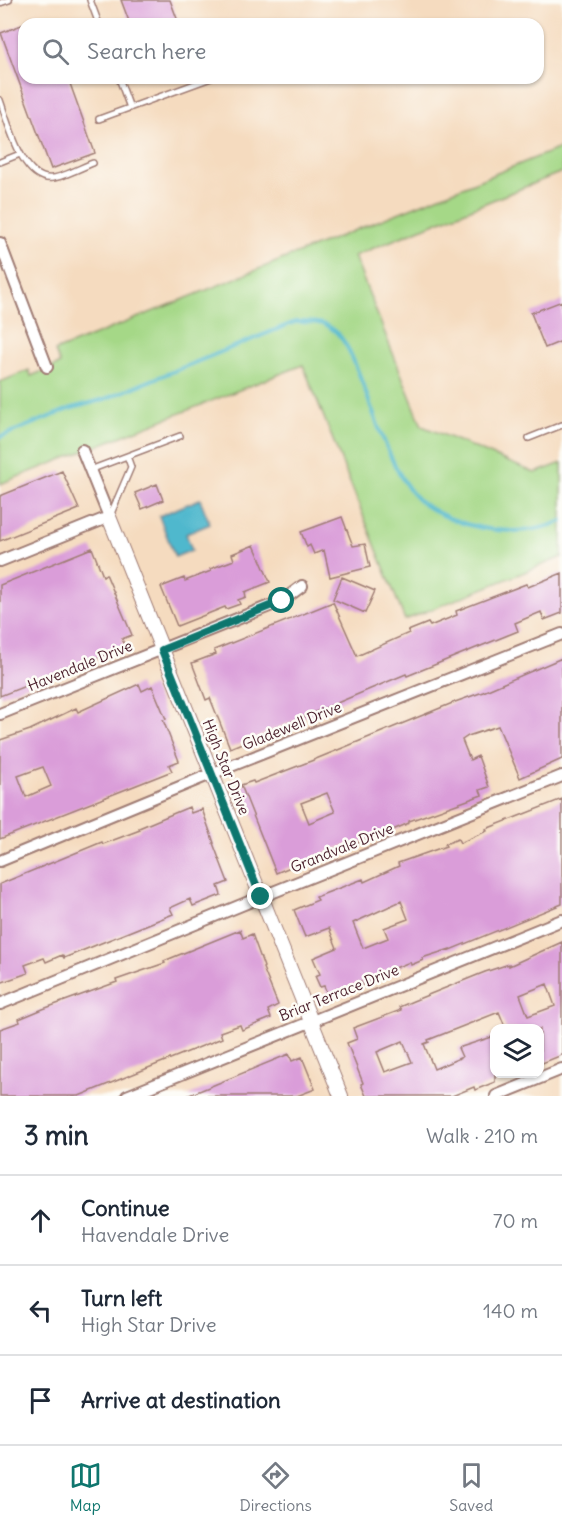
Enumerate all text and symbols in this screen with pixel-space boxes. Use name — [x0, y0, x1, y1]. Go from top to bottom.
search box — [18, 18, 544, 84]
icon: search — [39, 35, 72, 68]
text: Search here — [87, 37, 206, 65]
route start — [268, 587, 294, 613]
street label: Havendale Drive — [25, 636, 135, 695]
street label: Gladewell Drive — [239, 697, 344, 754]
street label: High Star Drive — [199, 716, 254, 817]
street label: Grandvale Drive — [288, 818, 396, 877]
route end — [247, 883, 273, 909]
street label: Briar Terrace Drive — [276, 960, 401, 1025]
map controls — [490, 1024, 544, 1078]
button: layers — [490, 1024, 544, 1078]
text: 3 min — [24, 1119, 89, 1152]
text: Walk · 210 m — [426, 1123, 538, 1148]
text: Continue — [81, 1194, 170, 1222]
icon: ahead — [24, 1204, 57, 1237]
text: 70 m — [493, 1208, 538, 1233]
text: Havendale Drive — [81, 1222, 229, 1247]
text: Turn left — [81, 1284, 162, 1312]
icon: left — [24, 1294, 57, 1327]
text: 140 m — [483, 1298, 538, 1323]
text: High Star Drive — [81, 1312, 216, 1337]
icon: arrive — [24, 1384, 57, 1417]
text: Arrive at destination — [81, 1386, 281, 1414]
tab: Map — [69, 1459, 102, 1515]
tab: Directions — [239, 1459, 312, 1515]
tab: Saved — [449, 1459, 493, 1515]

